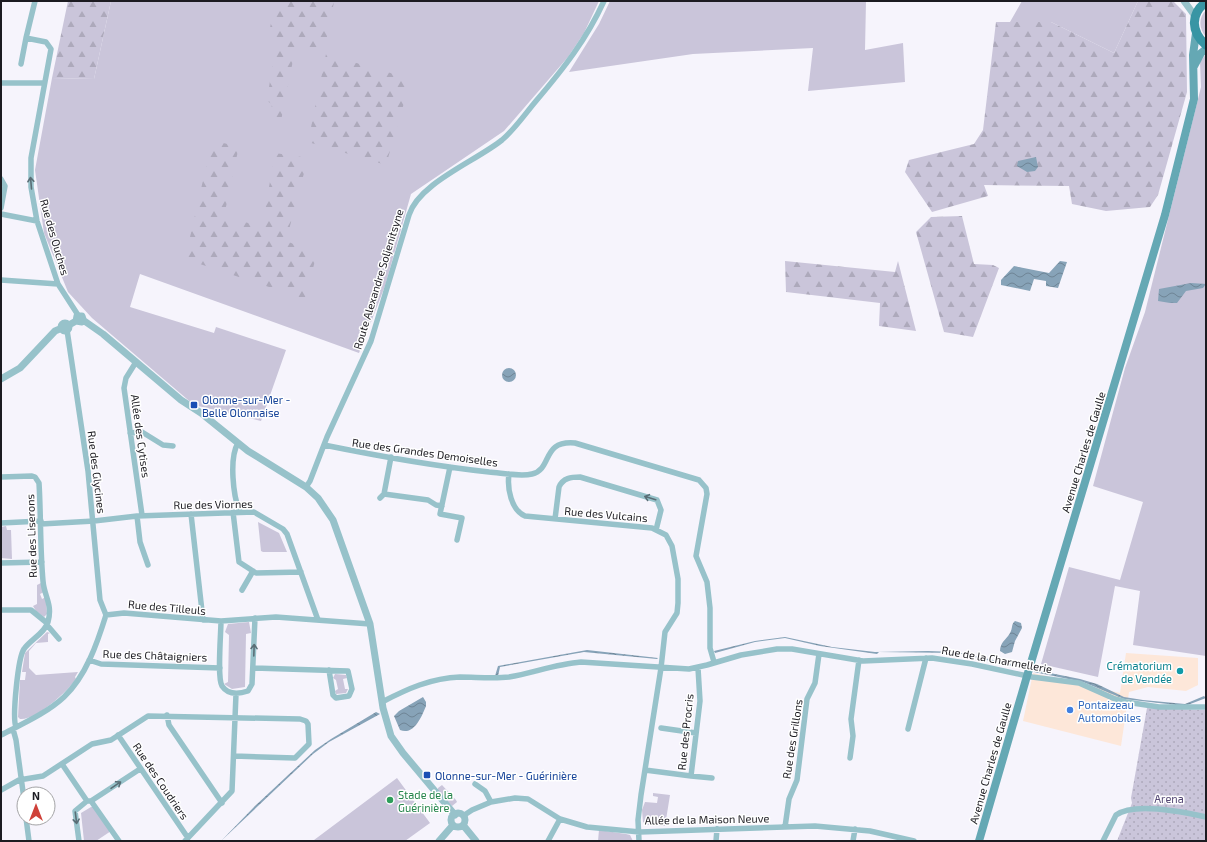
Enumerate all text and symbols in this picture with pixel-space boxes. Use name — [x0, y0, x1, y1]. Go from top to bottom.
one-way arrow — [27, 177, 35, 190]
street label: Rue des Ouches — [38, 197, 72, 277]
street label: Route Alexandre Soljenitsyne — [350, 207, 407, 351]
street label: Avenue Charles de Gaulle — [1058, 390, 1108, 514]
place label: Olonne-sur-Mer - Belle Olonnaise — [202, 393, 290, 419]
street label: Allée des Cytises — [129, 394, 153, 479]
marker: Olonne-sur-Mer - Belle Olonnaise — [189, 400, 199, 410]
street label: Rue des Glycines — [85, 430, 109, 515]
street label: Rue des Grandes Demoiselles — [351, 435, 499, 469]
street label: Rue des Liserons — [23, 493, 39, 578]
one-way arrow — [644, 494, 657, 501]
street label: Rue des Viornes — [173, 497, 253, 511]
street label: Rue des Vulcains — [564, 504, 649, 524]
street label: Rue des Tilleuls — [128, 597, 207, 617]
street label: Rue de la Charmellerie — [941, 643, 1053, 675]
one-way arrow — [251, 644, 258, 657]
street label: Rue des Châtaigniers — [103, 647, 208, 663]
place label: Crématorium de Vendée — [1106, 659, 1172, 685]
marker: Crématorium de Vendée — [1175, 666, 1185, 676]
street label: Rue des Procris — [675, 693, 696, 771]
street label: Rue des Grillons — [779, 698, 805, 780]
place label: Pontaizeau Automobiles — [1078, 698, 1142, 724]
street label: Avenue Charles de Gaulle — [966, 701, 1014, 825]
marker: Pontaizeau Automobiles — [1065, 705, 1075, 715]
street label: Rue des Coudriers — [130, 740, 192, 822]
place label: Olonne-sur-Mer - Guérinière — [435, 769, 577, 782]
marker: Olonne-sur-Mer - Guérinière — [422, 770, 432, 780]
one-way arrow — [110, 781, 121, 789]
north arrow — [16, 786, 56, 826]
place label: Stade de la Guérinière — [398, 788, 453, 814]
text: N — [32, 789, 40, 802]
park label: Arena — [1154, 792, 1184, 805]
marker: Stade de la Guérinière — [385, 795, 395, 805]
one-way arrow — [73, 811, 80, 824]
street label: Allée de la Maison Neuve — [645, 811, 770, 827]

